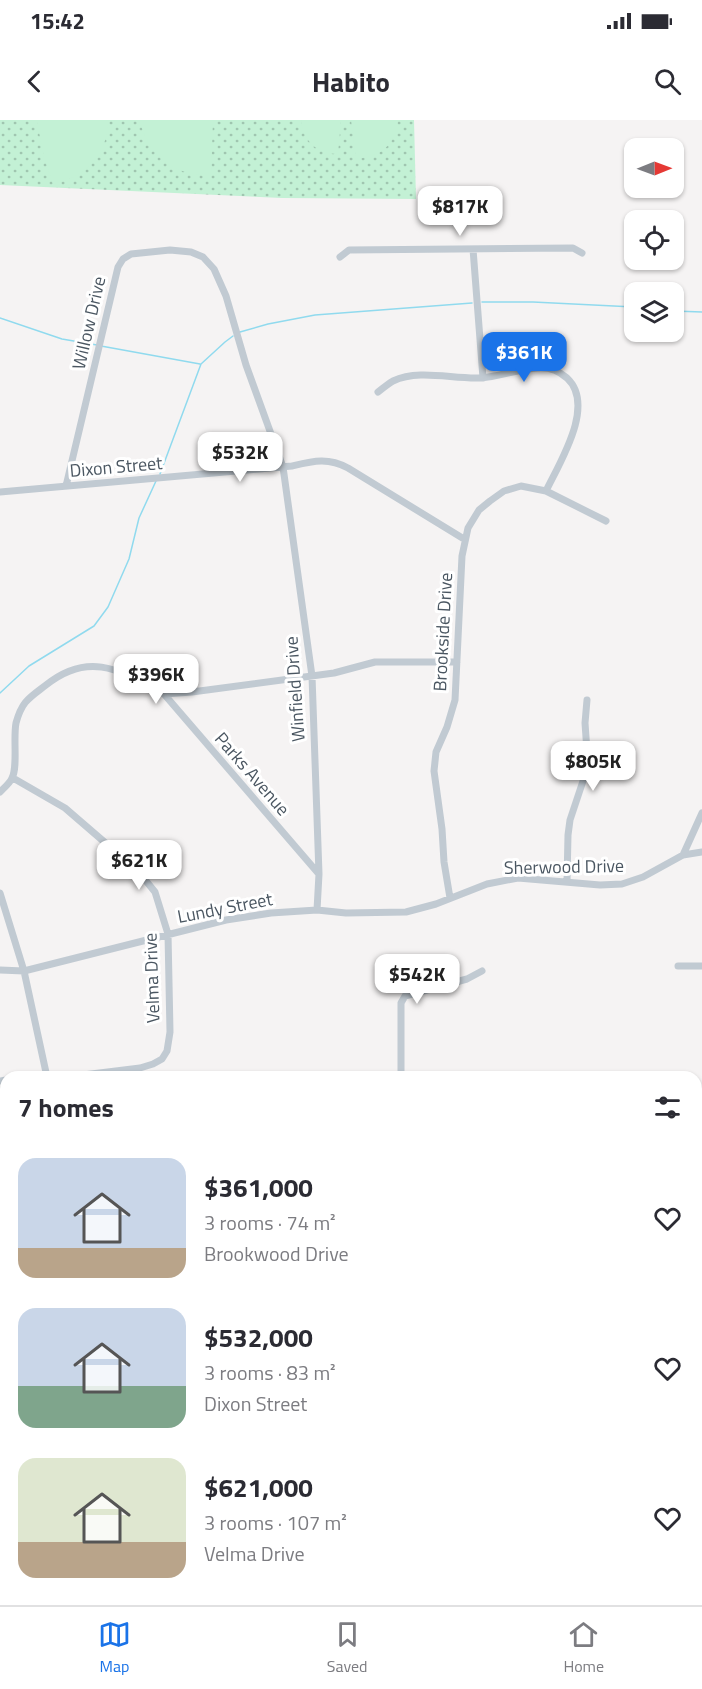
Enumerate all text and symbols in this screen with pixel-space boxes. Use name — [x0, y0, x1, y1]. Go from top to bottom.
text: 15:42 — [30, 4, 85, 38]
text: Habito — [312, 61, 390, 102]
icon: back — [18, 65, 51, 98]
icon: search — [651, 65, 684, 98]
north arrow — [624, 138, 684, 198]
map controls — [624, 138, 684, 342]
pin: $817K — [418, 186, 502, 237]
text: $817K — [432, 190, 488, 221]
button: locate — [624, 210, 684, 270]
street label: Willow Drive — [65, 274, 112, 372]
button: layers — [624, 282, 684, 342]
pin: $361K — [482, 332, 566, 383]
text: $361K — [496, 336, 552, 367]
pin: $532K — [198, 432, 282, 483]
text: $532K — [212, 436, 268, 467]
street label: Dixon Street — [68, 449, 164, 484]
street label: Brookside Drive — [426, 572, 459, 692]
street label: Winfield Drive — [277, 635, 312, 743]
pin: $396K — [114, 654, 198, 705]
text: $396K — [128, 658, 184, 689]
street label: Parks Avenue — [208, 726, 296, 821]
pin: $805K — [551, 741, 635, 792]
text: $805K — [565, 745, 621, 776]
pin: $621K — [97, 840, 181, 891]
text: $621K — [111, 844, 167, 875]
street label: Sherwood Drive — [504, 852, 624, 881]
street label: Lundy Street — [175, 885, 275, 930]
street label: Velma Drive — [136, 932, 167, 1024]
pin: $542K — [375, 954, 459, 1005]
text: $542K — [389, 958, 445, 989]
text: 7 homes — [18, 1088, 114, 1127]
icon: filters — [651, 1091, 684, 1124]
text: $361,000 — [204, 1168, 313, 1207]
icon: home — [66, 1182, 138, 1254]
icon: heart — [651, 1202, 684, 1235]
text: 3 rooms · 74 m² — [204, 1207, 336, 1238]
text: Brookwood Drive — [204, 1238, 349, 1269]
text: $532,000 — [204, 1318, 313, 1357]
icon: home — [66, 1332, 138, 1404]
icon: heart — [651, 1352, 684, 1385]
text: 3 rooms · 83 m² — [204, 1357, 336, 1388]
text: Dixon Street — [204, 1388, 307, 1419]
text: $621,000 — [204, 1468, 313, 1507]
icon: home — [66, 1482, 138, 1554]
icon: heart — [651, 1502, 684, 1535]
text: 3 rooms · 107 m² — [204, 1507, 347, 1538]
text: Velma Drive — [204, 1538, 305, 1569]
tab: Map — [98, 1618, 131, 1678]
tab: Saved — [327, 1618, 368, 1678]
tab: Home — [563, 1618, 604, 1678]

